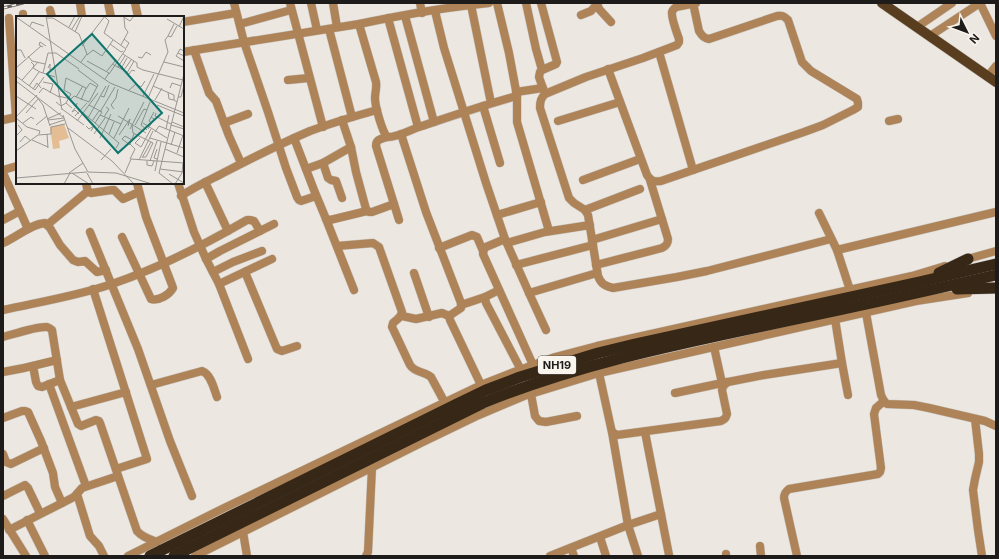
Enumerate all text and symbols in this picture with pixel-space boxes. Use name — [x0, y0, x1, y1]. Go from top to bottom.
north arrow — [947, 12, 987, 52]
inset map — [16, 16, 184, 184]
text: N — [966, 31, 982, 46]
road number: NH19 — [538, 356, 576, 374]

